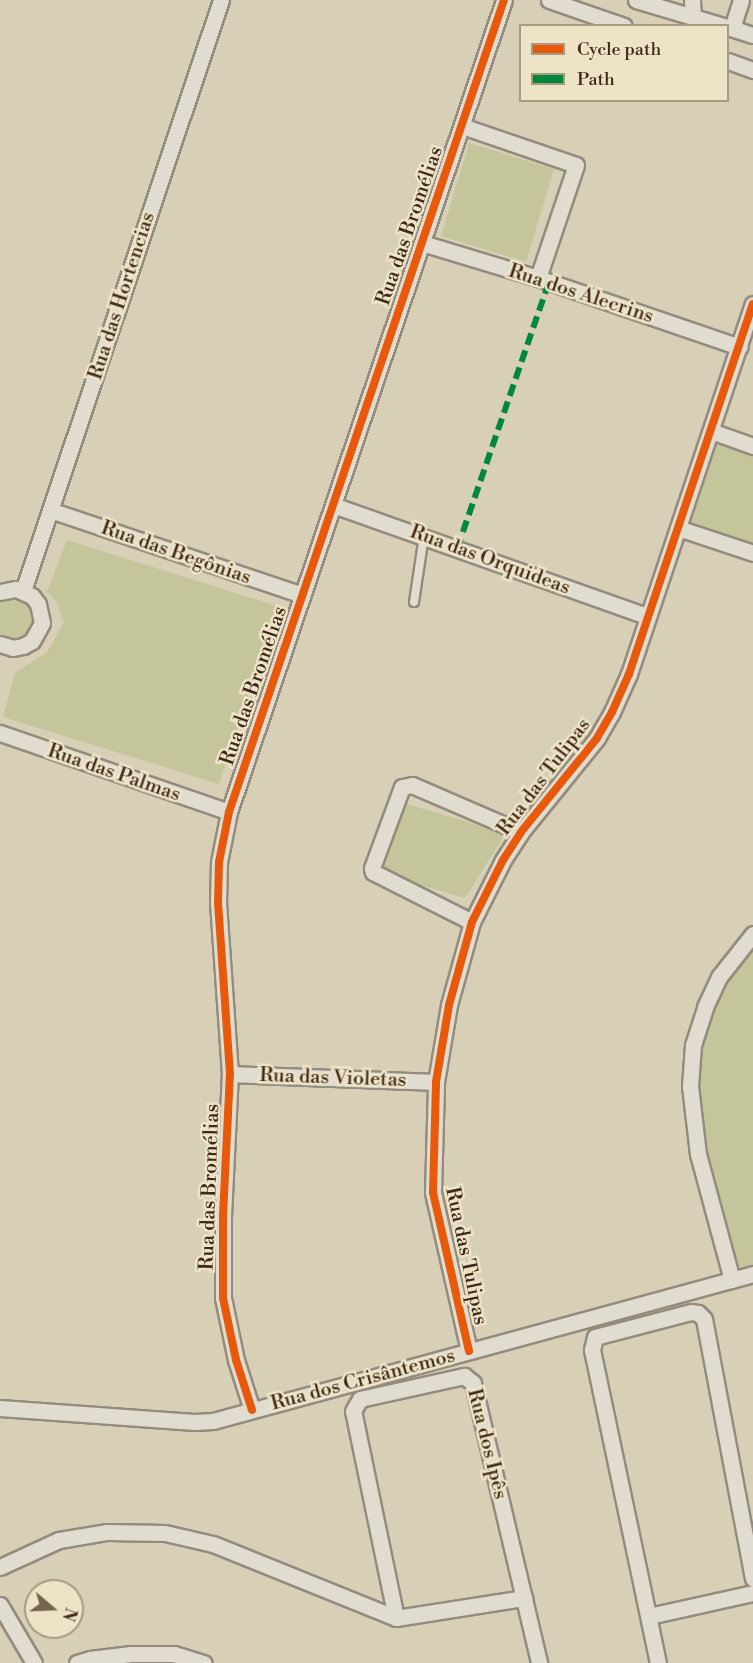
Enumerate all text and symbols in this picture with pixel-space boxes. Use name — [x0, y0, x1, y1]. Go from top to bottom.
legend — [519, 24, 729, 102]
text: Cycle path — [577, 38, 661, 61]
text: Path — [577, 68, 615, 91]
street label: Rua das Bromélias — [372, 143, 448, 309]
street label: Rua das Hortencias — [84, 209, 160, 383]
street label: Rua dos Alecrins — [505, 259, 657, 329]
street label: Rua das Begônias — [98, 516, 254, 590]
street label: Rua das Orquideas — [407, 520, 573, 600]
street label: Rua das Bromélias — [216, 603, 292, 769]
street label: Rua das Tulipas — [492, 714, 596, 840]
street label: Rua das Palmas — [44, 739, 184, 807]
street label: Rua das Violetas — [259, 1063, 407, 1093]
street label: Rua das Bromélias — [195, 1103, 225, 1271]
street label: Rua das Tulipas — [440, 1185, 492, 1327]
street label: Rua dos Crisântemos — [268, 1344, 458, 1416]
street label: Rua dos Ipês — [462, 1386, 512, 1502]
north arrow — [24, 1579, 84, 1639]
text: N — [58, 1605, 81, 1623]

